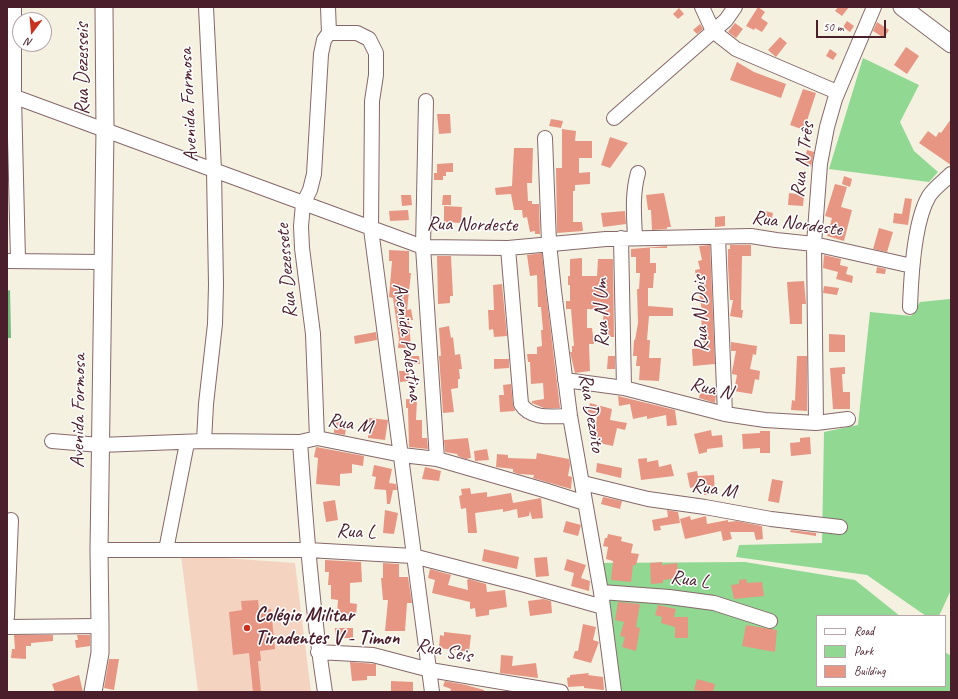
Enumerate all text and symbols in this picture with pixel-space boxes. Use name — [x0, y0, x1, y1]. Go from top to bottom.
north arrow — [12, 12, 52, 52]
scale bar — [818, 12, 888, 38]
text: 50 m — [823, 19, 843, 35]
street label: Rua Dezesseis — [71, 23, 95, 115]
text: N — [24, 35, 34, 50]
street label: Avenida Formosa — [174, 47, 204, 163]
street label: Rua N Três — [786, 121, 820, 199]
street label: Rua Nordeste — [750, 206, 844, 242]
street label: Rua Nordeste — [426, 212, 518, 238]
street label: Rua Dezessete — [271, 223, 303, 319]
street label: Rua N Dois — [688, 275, 714, 353]
street label: Rua N Um — [589, 278, 615, 348]
street label: Avenida Palestina — [387, 282, 427, 402]
street label: Avenida Formosa — [66, 354, 92, 468]
street label: Rua Dezoito — [573, 372, 609, 454]
street label: Rua N — [688, 372, 734, 406]
street label: Rua M — [326, 408, 374, 440]
street label: Rua M — [690, 474, 738, 504]
street label: Rua L — [336, 519, 376, 545]
street label: Rua L — [669, 565, 711, 595]
place label: Colégio Militar Tiradentes V - Timon — [255, 604, 399, 651]
legend — [816, 615, 946, 687]
marker: Colégio Militar Tiradentes V - Timon — [242, 623, 252, 633]
text: Road — [854, 623, 874, 639]
street label: Rua Seis — [414, 633, 474, 669]
text: Park — [854, 643, 873, 659]
text: Building — [854, 663, 886, 679]

